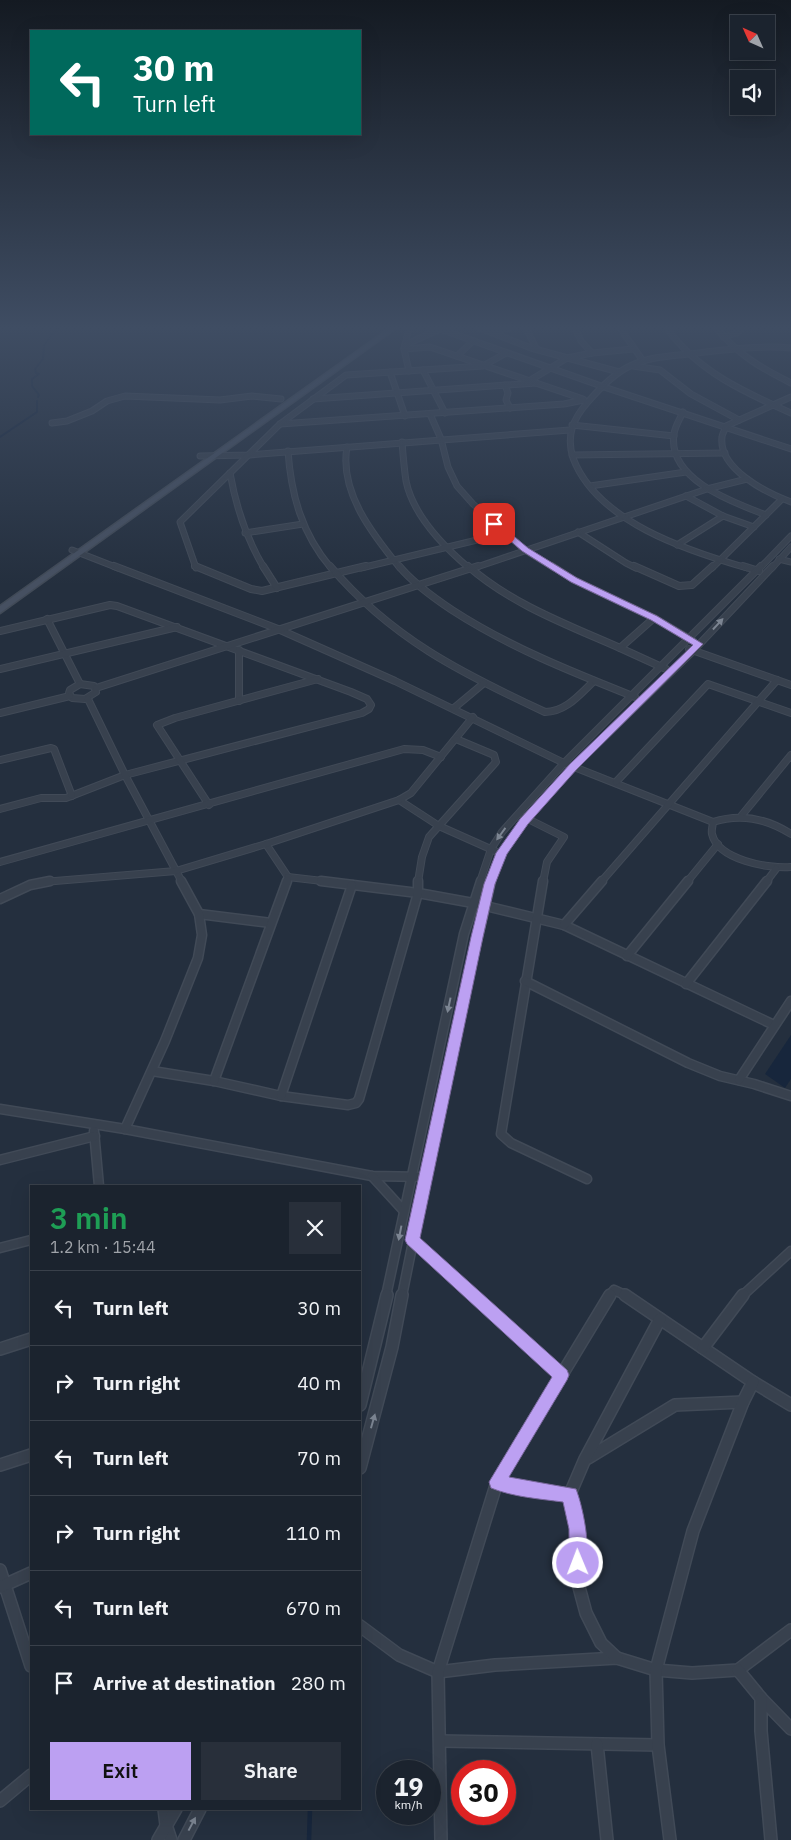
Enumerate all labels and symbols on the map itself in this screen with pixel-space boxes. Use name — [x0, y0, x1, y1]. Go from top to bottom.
north arrow — [730, 15, 775, 60]
pin — [473, 503, 515, 545]
one-way arrow — [712, 619, 724, 631]
one-way arrow — [496, 827, 506, 841]
one-way arrow — [444, 998, 452, 1014]
one-way arrow — [396, 1225, 404, 1240]
one-way arrow — [369, 1413, 377, 1428]
position arrow — [551, 1536, 603, 1588]
speed limit sign: 30 — [451, 1760, 516, 1825]
one-way arrow — [188, 1817, 196, 1832]

